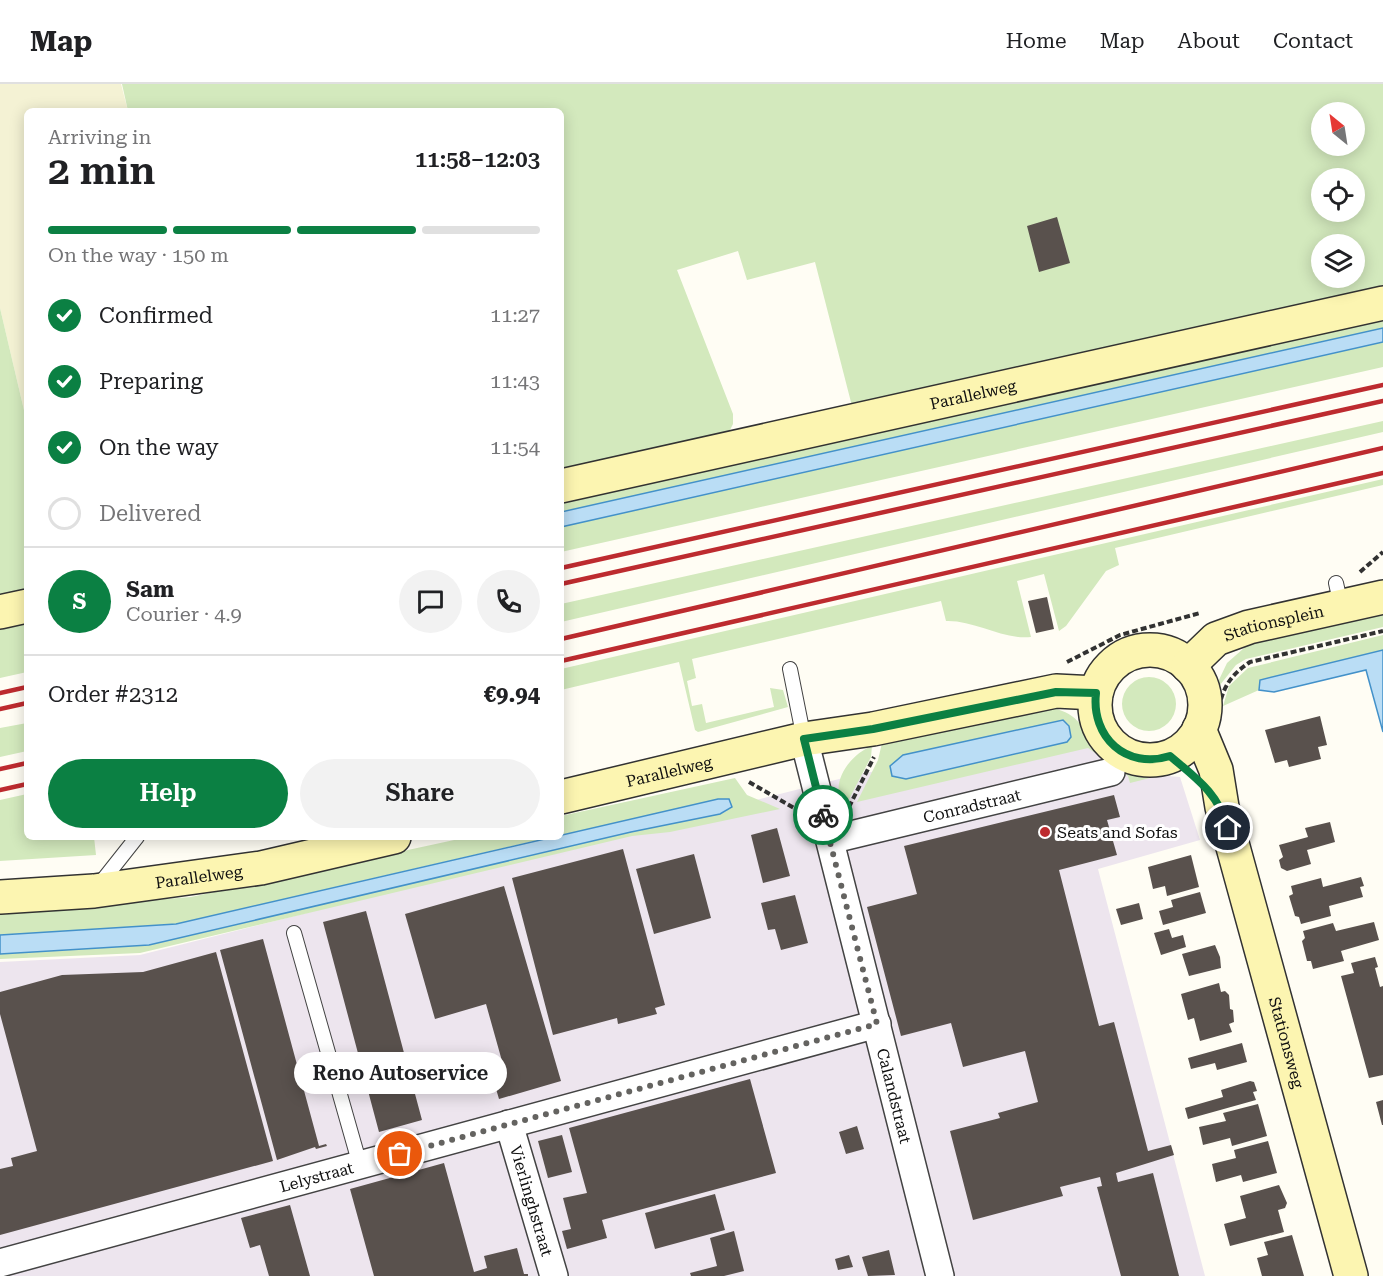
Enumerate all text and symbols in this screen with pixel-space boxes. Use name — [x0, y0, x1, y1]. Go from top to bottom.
text: Map — [30, 25, 92, 58]
text: Home — [1006, 29, 1067, 53]
text: Map — [1100, 29, 1145, 53]
text: About — [1178, 29, 1240, 53]
text: Contact — [1273, 29, 1353, 53]
north arrow — [1311, 102, 1365, 156]
map controls — [1311, 102, 1365, 288]
text: Arriving in — [48, 125, 151, 149]
text: 11:58–12:03 — [415, 147, 540, 172]
text: 2 min — [48, 148, 155, 194]
button: locate — [1311, 168, 1365, 222]
button: layers — [1311, 234, 1365, 288]
text: On the way · 150 m — [48, 243, 229, 267]
icon: check — [48, 299, 81, 332]
text: Confirmed — [99, 303, 213, 328]
text: 11:27 — [490, 303, 540, 327]
icon: check — [48, 365, 81, 398]
text: Preparing — [99, 369, 203, 394]
text: 11:43 — [490, 369, 540, 393]
street label: Parallelweg — [928, 375, 1019, 413]
icon: check — [48, 431, 81, 464]
text: On the way — [99, 435, 219, 460]
text: 11:54 — [490, 435, 540, 459]
text: Delivered — [99, 501, 201, 526]
button: chat — [399, 570, 462, 633]
button: phone — [477, 570, 540, 633]
text: Sam — [126, 577, 174, 602]
text: S — [73, 589, 86, 614]
street label: Stationsplein — [1221, 601, 1326, 645]
text: Courier · 4.9 — [126, 602, 242, 626]
text: Order #2312 — [48, 682, 178, 707]
text: €9.94 — [484, 682, 540, 707]
street label: Parallelweg — [624, 752, 715, 791]
button: Help — [48, 759, 288, 828]
button: Share — [300, 759, 540, 828]
courier — [793, 785, 853, 845]
street label: Conradstraat — [921, 785, 1023, 827]
icon: bike — [807, 799, 840, 832]
pin — [1202, 802, 1253, 853]
icon: home — [1211, 811, 1244, 844]
place label: Seats and Sofas — [1057, 823, 1178, 842]
marker: Seats and Sofas — [1038, 825, 1052, 839]
street label: Parallelweg — [154, 861, 245, 892]
street label: Stationsweg — [1265, 995, 1309, 1091]
street label: Calandstraat — [873, 1046, 916, 1145]
callout: Reno Autoservice — [294, 1052, 506, 1094]
text: Reno Autoservice — [313, 1061, 488, 1085]
pin — [374, 1128, 425, 1179]
icon: bag — [383, 1137, 416, 1170]
street label: Vierlinghstraat — [506, 1143, 557, 1258]
street label: Lelystraat — [277, 1158, 356, 1196]

